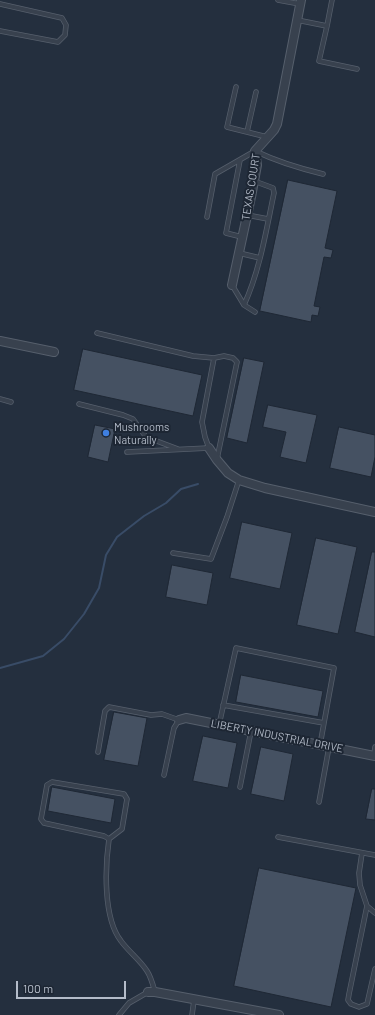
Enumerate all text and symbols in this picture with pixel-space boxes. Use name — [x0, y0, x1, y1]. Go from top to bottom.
street label: TEXAS COURT — [239, 152, 263, 222]
place label: Mushrooms Naturally — [114, 420, 169, 446]
marker: Mushrooms Naturally — [101, 428, 111, 438]
street label: LIBERTY INDUSTRIAL DRIVE — [210, 717, 344, 755]
scale bar — [18, 973, 128, 999]
text: 100 m — [23, 981, 53, 995]

